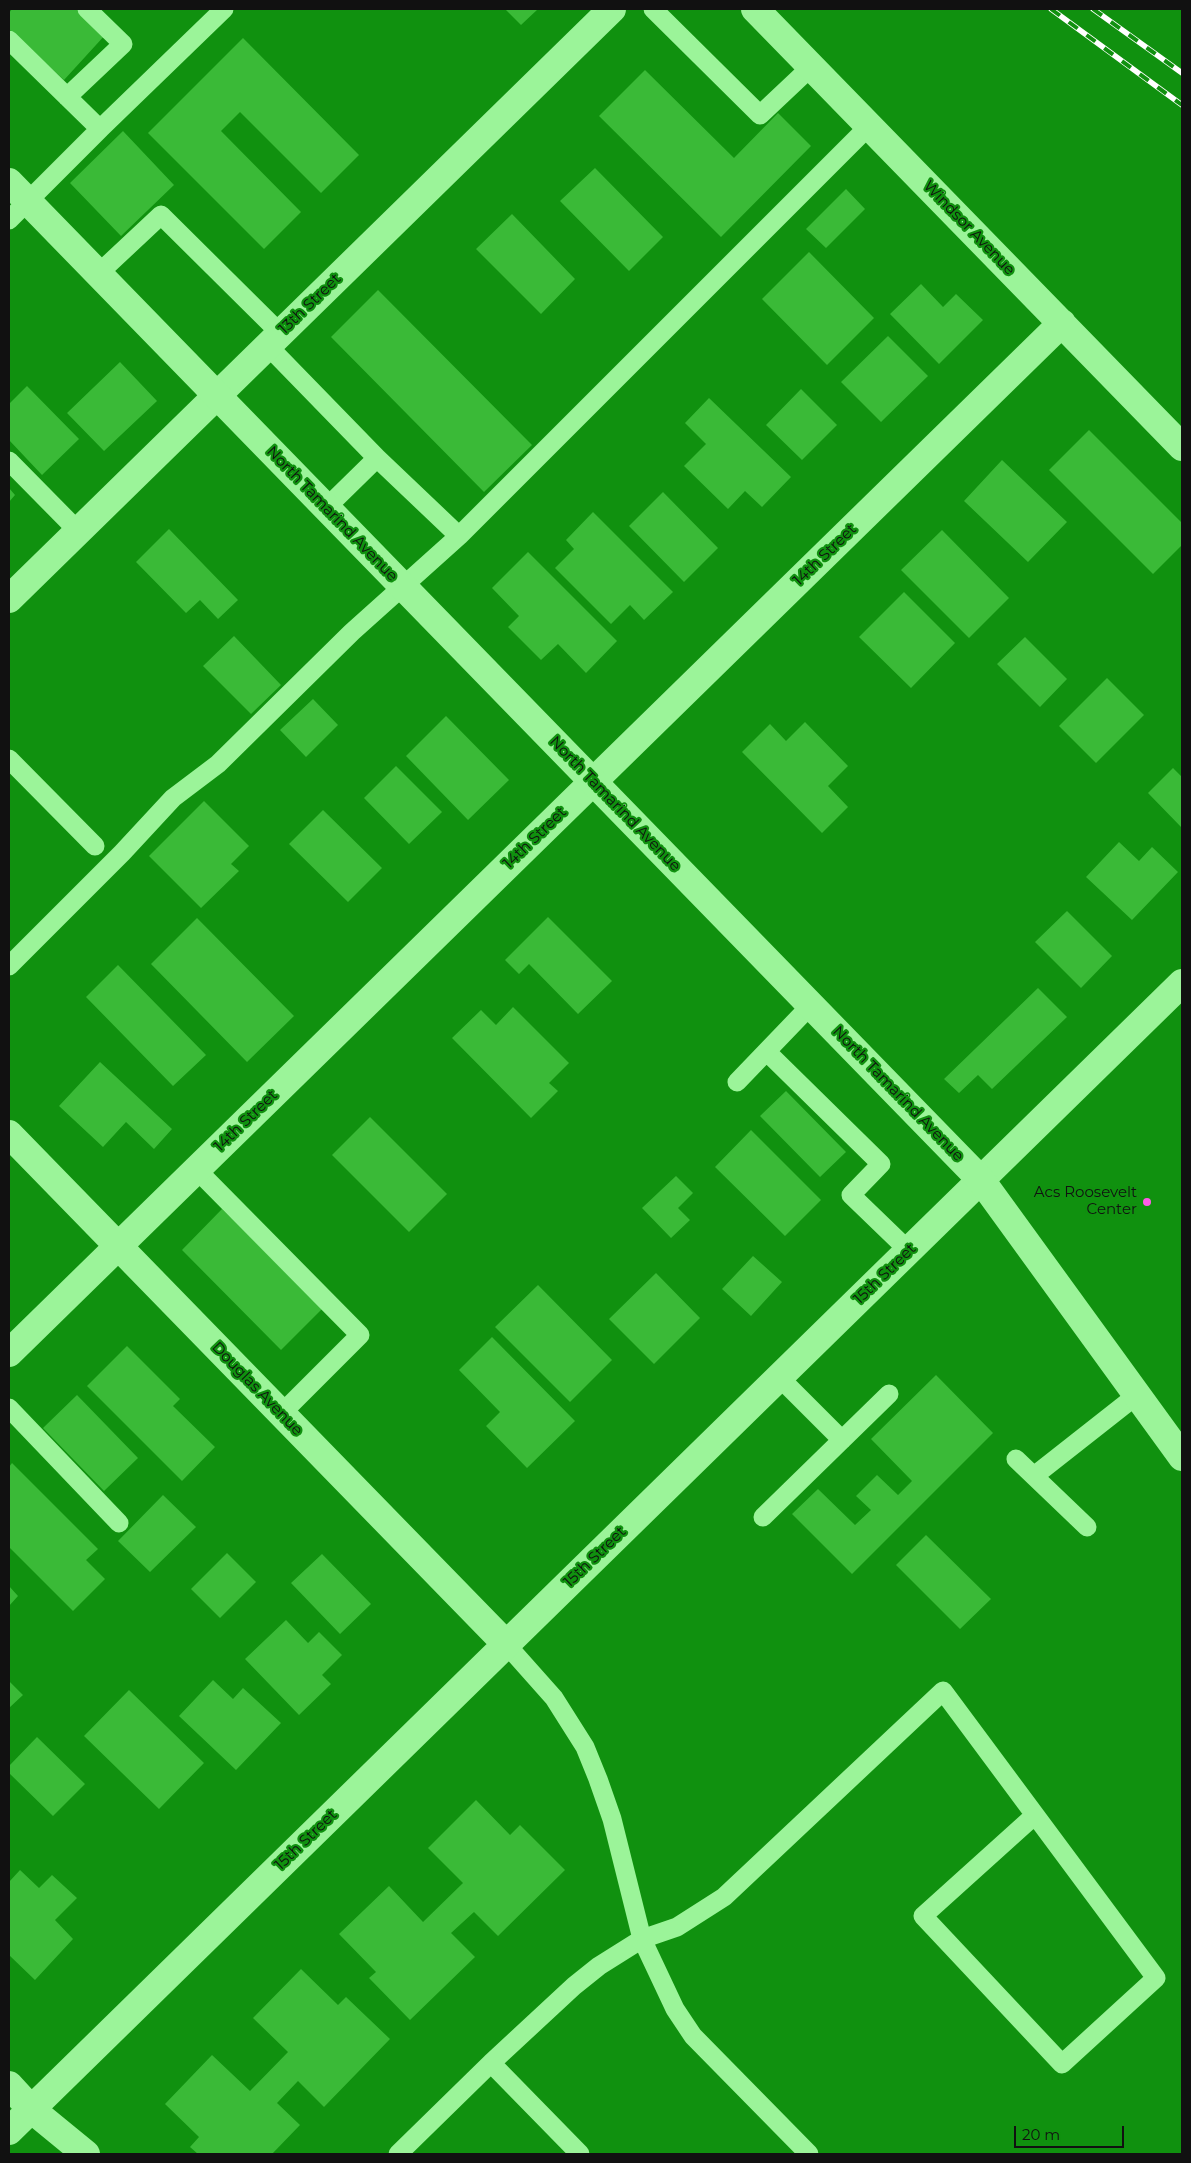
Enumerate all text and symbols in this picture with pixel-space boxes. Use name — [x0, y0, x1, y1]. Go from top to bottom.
street label: Windsor Avenue — [919, 177, 1019, 279]
street label: 13th Street — [275, 270, 345, 338]
street label: North Tamarind Avenue — [263, 443, 401, 585]
street label: 14th Street — [790, 520, 860, 590]
street label: North Tamarind Avenue — [546, 733, 684, 875]
street label: 14th Street — [500, 803, 570, 873]
street label: North Tamarind Avenue — [829, 1023, 967, 1165]
street label: 14th Street — [211, 1086, 281, 1156]
place label: Acs Roosevelt Center — [1034, 1184, 1137, 1219]
marker: Acs Roosevelt Center — [1141, 1196, 1153, 1208]
street label: 15th Street — [850, 1240, 920, 1308]
street label: Douglas Avenue — [208, 1339, 306, 1439]
street label: 15th Street — [560, 1523, 630, 1591]
street label: 15th Street — [271, 1806, 341, 1874]
scale bar — [1016, 2116, 1126, 2148]
text: 20 m — [1022, 2125, 1060, 2144]

